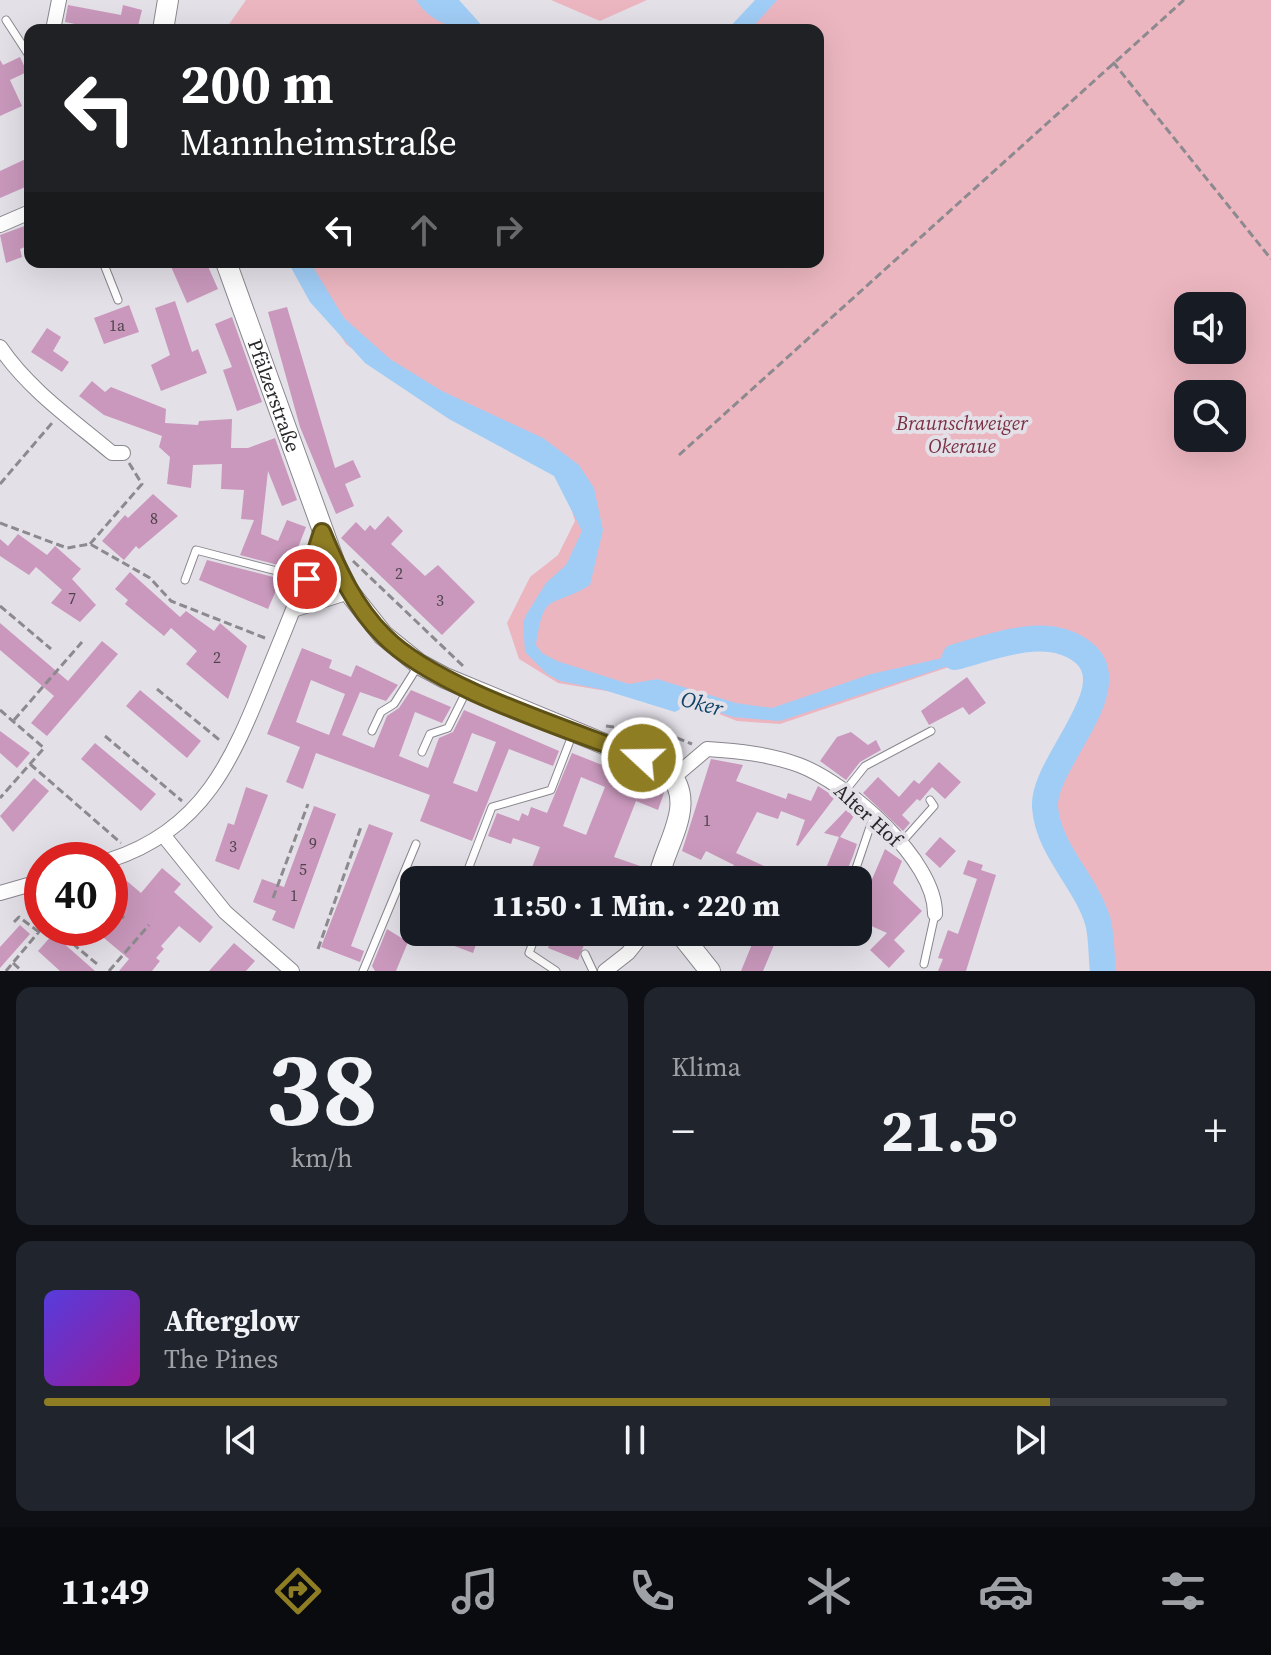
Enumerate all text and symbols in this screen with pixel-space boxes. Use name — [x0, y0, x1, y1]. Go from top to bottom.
text: 200 m — [180, 45, 334, 122]
icon: left — [48, 56, 152, 160]
text: Mannheimstraße — [180, 118, 457, 167]
icon: left — [318, 208, 362, 252]
icon: ahead — [402, 208, 446, 252]
icon: right — [486, 208, 530, 252]
map controls — [1174, 292, 1246, 452]
button: sound — [1174, 292, 1246, 364]
house number: 1a — [109, 314, 126, 336]
street label: Pfälzerstraße — [241, 335, 307, 456]
button: search — [1174, 380, 1246, 452]
park label: Braunschweiger Okeraue — [895, 409, 1029, 460]
house number: 8 — [150, 507, 158, 529]
pin — [273, 545, 341, 613]
icon: arrive — [285, 557, 329, 601]
house number: 2 — [395, 562, 403, 584]
house number: 7 — [68, 587, 76, 609]
house number: 3 — [436, 589, 444, 611]
house number: 2 — [213, 646, 221, 668]
water label: Oker — [678, 683, 728, 723]
position arrow — [600, 716, 684, 800]
street label: Alter Hof — [828, 777, 909, 854]
house number: 1 — [703, 809, 711, 831]
house number: 9 — [309, 832, 317, 854]
house number: 3 — [229, 835, 237, 857]
speed limit sign: 40 — [24, 842, 128, 946]
house number: 5 — [299, 858, 307, 880]
house number: 1 — [290, 884, 298, 906]
text: 11:50 · 1 Min. · 220 m — [492, 885, 780, 926]
text: 38 — [265, 1016, 378, 1159]
text: Klima — [672, 1049, 741, 1085]
text: 21.5° — [881, 1089, 1018, 1171]
text: − — [672, 1100, 695, 1161]
text: + — [1204, 1100, 1227, 1161]
text: km/h — [291, 1140, 353, 1176]
text: Afterglow — [164, 1300, 300, 1341]
text: The Pines — [164, 1341, 278, 1377]
icon: previous — [219, 1418, 263, 1462]
icon: pause — [613, 1418, 657, 1462]
icon: next — [1008, 1418, 1052, 1462]
icon: directions — [270, 1563, 326, 1619]
icon: music — [447, 1563, 503, 1619]
icon: phone — [624, 1563, 680, 1619]
icon: climate — [801, 1563, 857, 1619]
icon: car — [978, 1563, 1034, 1619]
icon: filters — [1155, 1563, 1211, 1619]
text: 11:49 — [60, 1567, 149, 1616]

